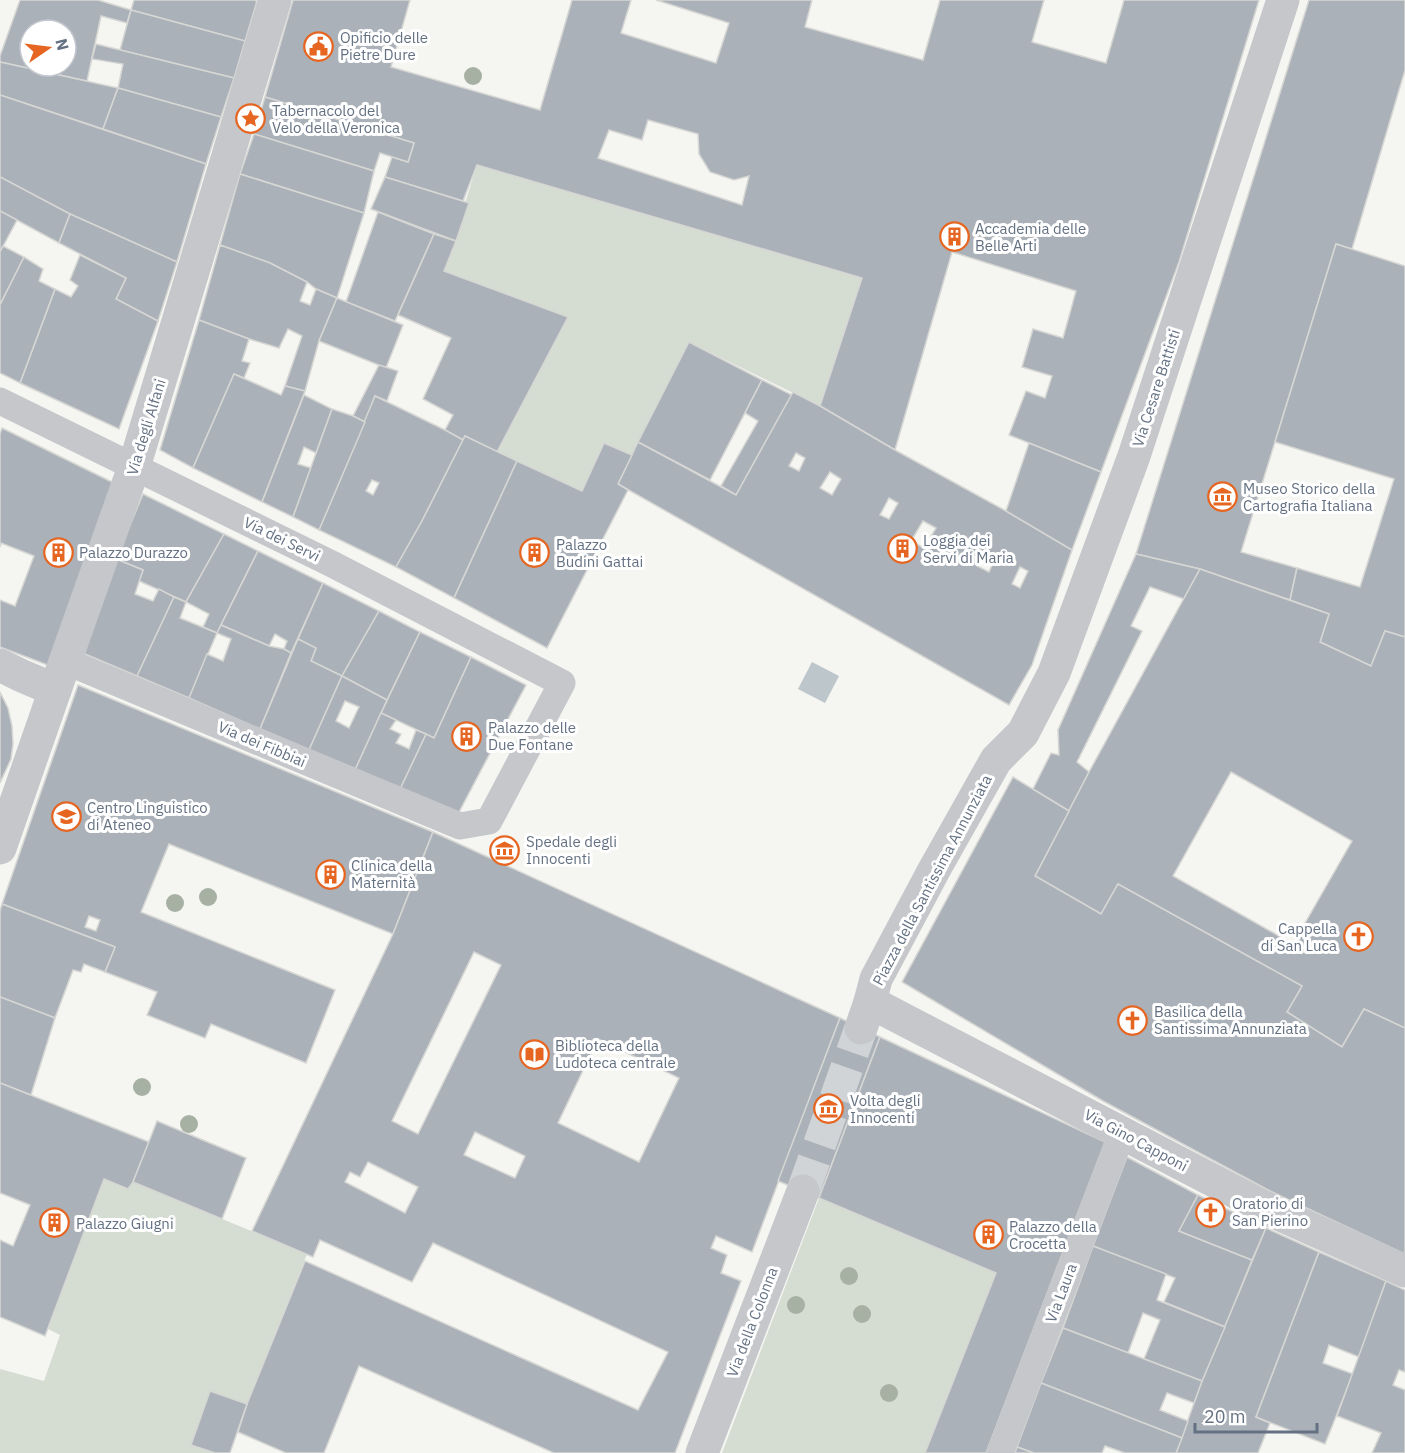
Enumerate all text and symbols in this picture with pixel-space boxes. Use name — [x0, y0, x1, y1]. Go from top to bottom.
north arrow — [18, 18, 78, 78]
place label: Opificio delle Pietre Dure — [340, 28, 428, 64]
public building icon: Opificio delle Pietre Dure — [303, 30, 335, 62]
text: N — [51, 36, 74, 52]
place label: Tabernacolo del Velo della Veronica — [272, 101, 400, 137]
place icon: Tabernacolo del Velo della Veronica — [235, 103, 267, 135]
place label: Accademia delle Belle Arti — [975, 219, 1086, 255]
building icon: Accademia delle Belle Arti — [938, 221, 970, 253]
street label: Via Cesare Battisti — [1128, 327, 1184, 449]
street label: Via degli Alfani — [122, 377, 170, 477]
place label: Museo Storico della Cartografia Italiana — [1243, 479, 1375, 515]
museum icon: Museo Storico della Cartografia Italiana — [1206, 481, 1238, 513]
street label: Via dei Servi — [241, 512, 323, 566]
place label: Loggia dei Servi di Maria — [923, 531, 1014, 567]
building icon: Loggia dei Servi di Maria — [886, 533, 918, 565]
place label: Palazzo Budini Gattai — [556, 535, 643, 571]
building icon: Palazzo Durazzo — [42, 536, 74, 568]
building icon: Palazzo Budini Gattai — [519, 537, 551, 569]
place label: Palazzo Durazzo — [79, 543, 188, 562]
street label: Via dei Fibbiai — [215, 717, 309, 771]
place label: Palazzo delle Due Fontane — [488, 718, 576, 754]
building icon: Palazzo delle Due Fontane — [451, 720, 483, 752]
street label: Piazza della Santissima Annunziata — [868, 771, 996, 989]
place label: Centro Linguistico di Ateneo — [87, 798, 208, 834]
school or university icon: Centro Linguistico di Ateneo — [50, 800, 82, 832]
place label: Spedale degli Innocenti — [526, 832, 617, 868]
museum icon: Spedale degli Innocenti — [489, 834, 521, 866]
place label: Clinica della Maternità — [351, 856, 433, 892]
building icon: Clinica della Maternità — [314, 858, 346, 890]
place label: Cappella di San Luca — [1261, 919, 1337, 955]
church icon: Cappella di San Luca — [1342, 921, 1374, 953]
place label: Basilica della Santissima Annunziata — [1154, 1002, 1307, 1038]
church icon: Basilica della Santissima Annunziata — [1117, 1004, 1149, 1036]
place label: Biblioteca della Ludoteca centrale — [555, 1036, 676, 1072]
library icon: Biblioteca della Ludoteca centrale — [518, 1038, 550, 1070]
place label: Volta degli Innocenti — [850, 1091, 921, 1127]
museum icon: Volta degli Innocenti — [813, 1093, 845, 1125]
street label: Via Gino Capponi — [1081, 1105, 1191, 1175]
place label: Oratorio di San Pierino — [1232, 1194, 1308, 1230]
church icon: Oratorio di San Pierino — [1195, 1196, 1227, 1228]
building icon: Palazzo Giugni — [39, 1207, 71, 1239]
place label: Palazzo Giugni — [76, 1214, 174, 1233]
place label: Palazzo della Crocetta — [1009, 1217, 1097, 1253]
building icon: Palazzo della Crocetta — [972, 1219, 1004, 1251]
street label: Via Laura — [1041, 1261, 1081, 1325]
street label: Via della Colonna — [722, 1264, 782, 1380]
scale bar — [1195, 1396, 1316, 1434]
text: 20 m — [1204, 1405, 1246, 1428]

